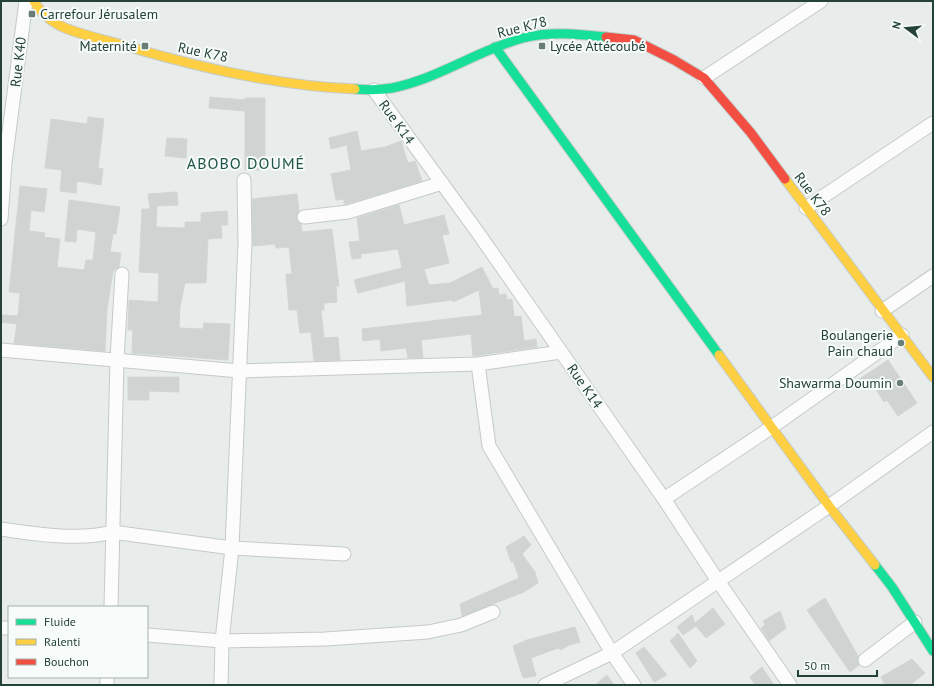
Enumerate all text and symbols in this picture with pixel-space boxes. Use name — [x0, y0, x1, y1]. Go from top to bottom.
place label: Carrefour Jérusalem — [40, 5, 158, 23]
north arrow — [886, 8, 926, 48]
marker: Carrefour Jérusalem — [27, 9, 37, 19]
street label: Rue K78 — [495, 12, 549, 42]
text: N — [889, 20, 904, 31]
street label: Rue K40 — [6, 36, 30, 88]
place label: Maternité — [79, 37, 137, 55]
place label: Lycée Attécoubé — [550, 37, 646, 55]
street label: Rue K78 — [176, 38, 230, 66]
marker: Maternité — [140, 41, 150, 51]
marker: Lycée Attécoubé — [537, 41, 547, 51]
street label: Rue K14 — [375, 96, 419, 148]
district label: ABOBO DOUMÉ — [187, 153, 305, 173]
street label: Rue K78 — [791, 168, 835, 220]
place label: Boulangerie Pain chaud — [821, 326, 893, 360]
marker: Boulangerie Pain chaud — [896, 338, 906, 348]
street label: Rue K14 — [563, 360, 607, 412]
place label: Shawarma Doumin — [779, 374, 892, 392]
marker: Shawarma Doumin — [895, 378, 905, 388]
legend — [8, 606, 148, 678]
text: Fluide — [44, 614, 76, 629]
text: Ralenti — [44, 634, 80, 649]
scale bar — [798, 652, 877, 678]
text: Bouchon — [44, 654, 89, 669]
text: 50 m — [804, 658, 830, 673]

